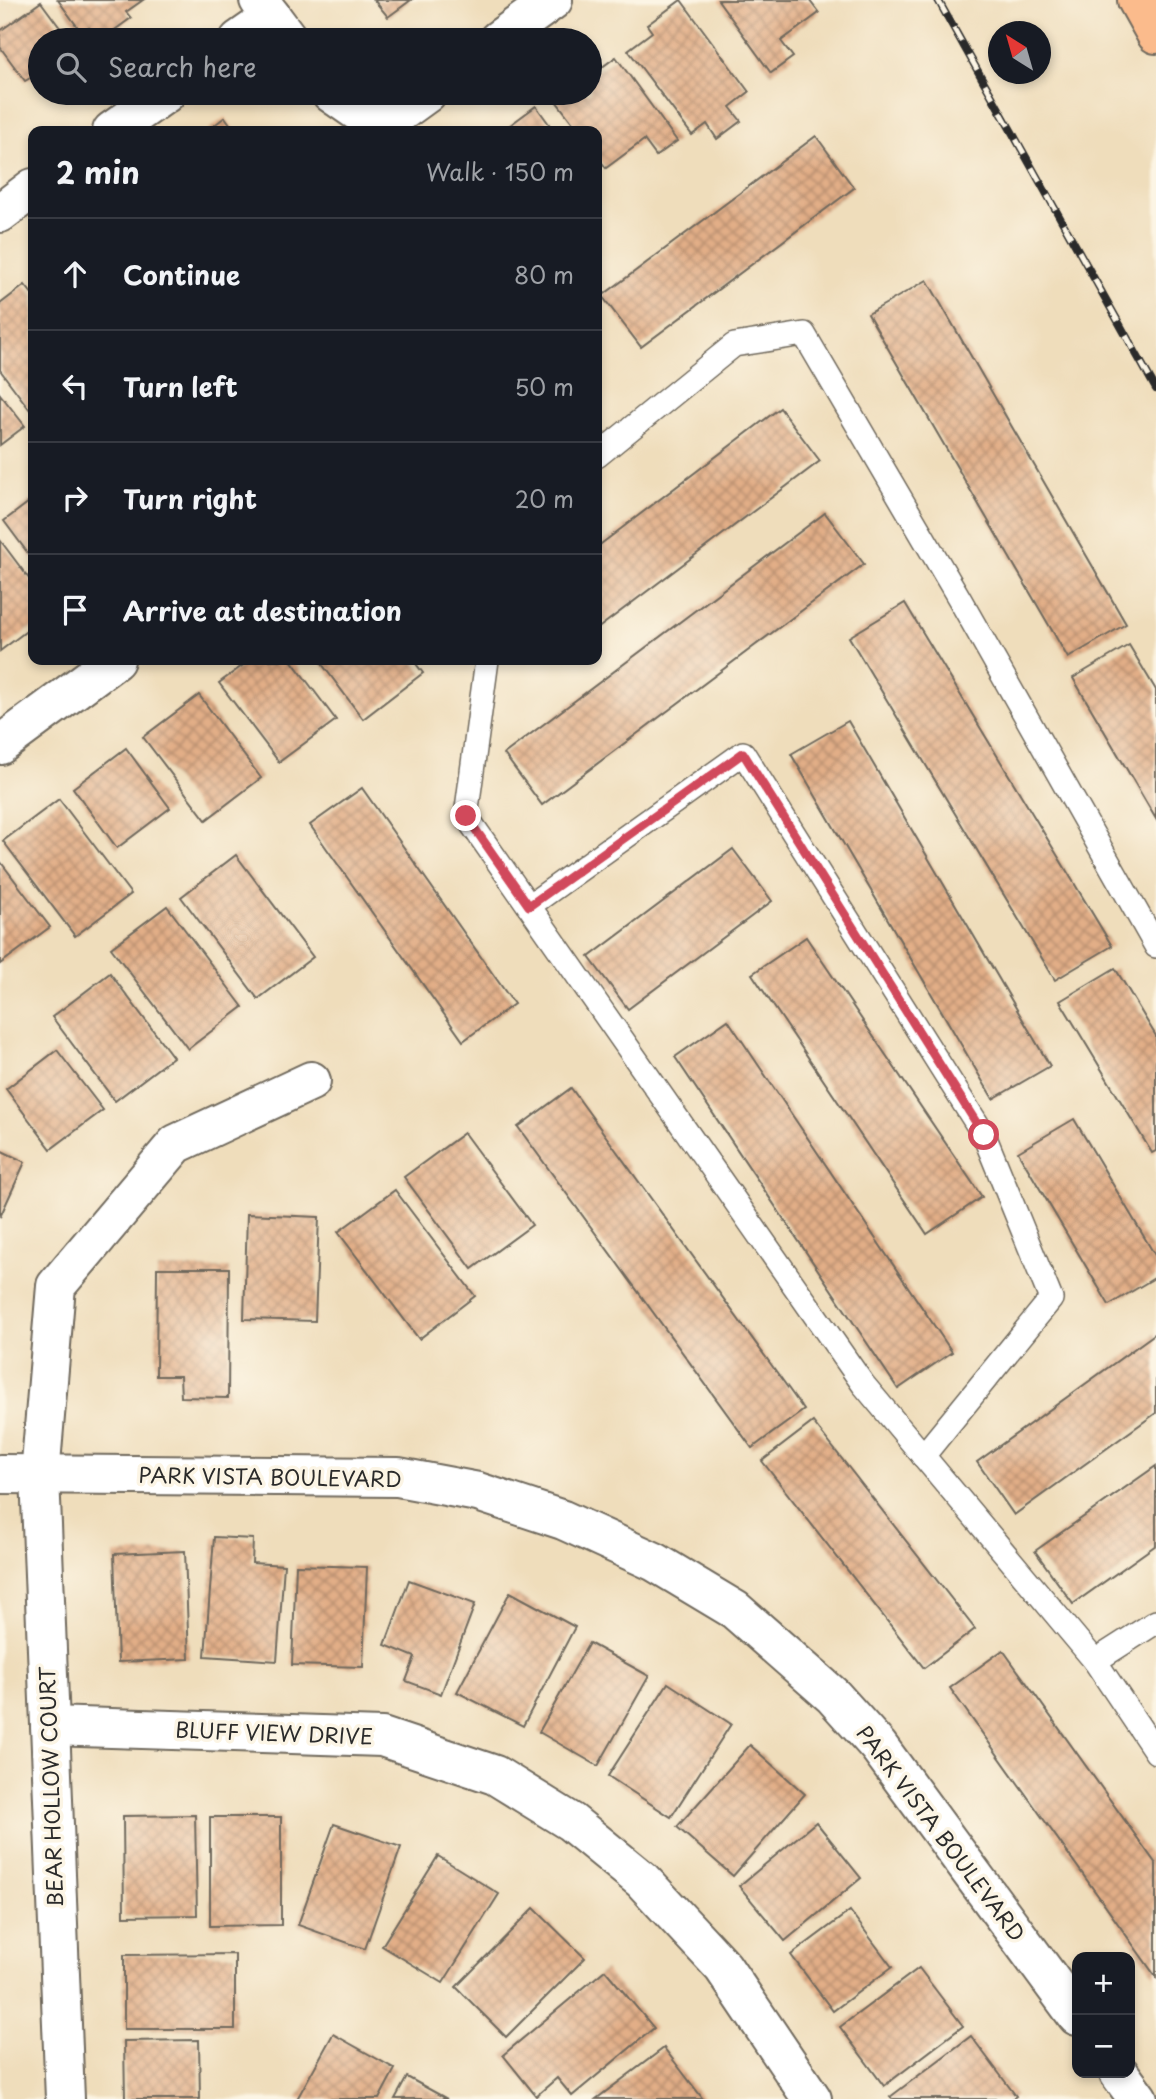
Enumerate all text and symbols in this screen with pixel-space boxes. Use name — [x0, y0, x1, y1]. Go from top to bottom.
north arrow — [988, 21, 1051, 84]
search box — [28, 28, 602, 105]
text: Search here — [108, 47, 257, 86]
icon: search — [52, 48, 90, 86]
text: 2 min — [56, 149, 140, 194]
text: Walk · 150 m — [426, 154, 574, 189]
icon: ahead — [56, 255, 94, 293]
text: Continue — [123, 255, 240, 294]
text: 80 m — [514, 257, 574, 292]
icon: left — [56, 367, 94, 405]
text: Turn left — [123, 367, 238, 406]
text: 50 m — [514, 369, 574, 404]
icon: right — [56, 479, 94, 517]
text: Turn right — [123, 479, 257, 518]
text: 20 m — [515, 481, 574, 516]
icon: arrive — [56, 591, 94, 629]
text: Arrive at destination — [123, 591, 402, 630]
route end — [450, 800, 481, 831]
route start — [968, 1119, 999, 1150]
street label: PARK VISTA BOULEVARD — [138, 1458, 402, 1494]
street label: BEAR HOLLOW COURT — [30, 1665, 70, 1908]
street label: BLUFF VIEW DRIVE — [175, 1713, 373, 1751]
street label: PARK VISTA BOULEVARD — [850, 1718, 1034, 1948]
map controls — [1072, 1952, 1135, 2078]
button: + — [1072, 1952, 1135, 2015]
button: − — [1072, 2015, 1135, 2078]

